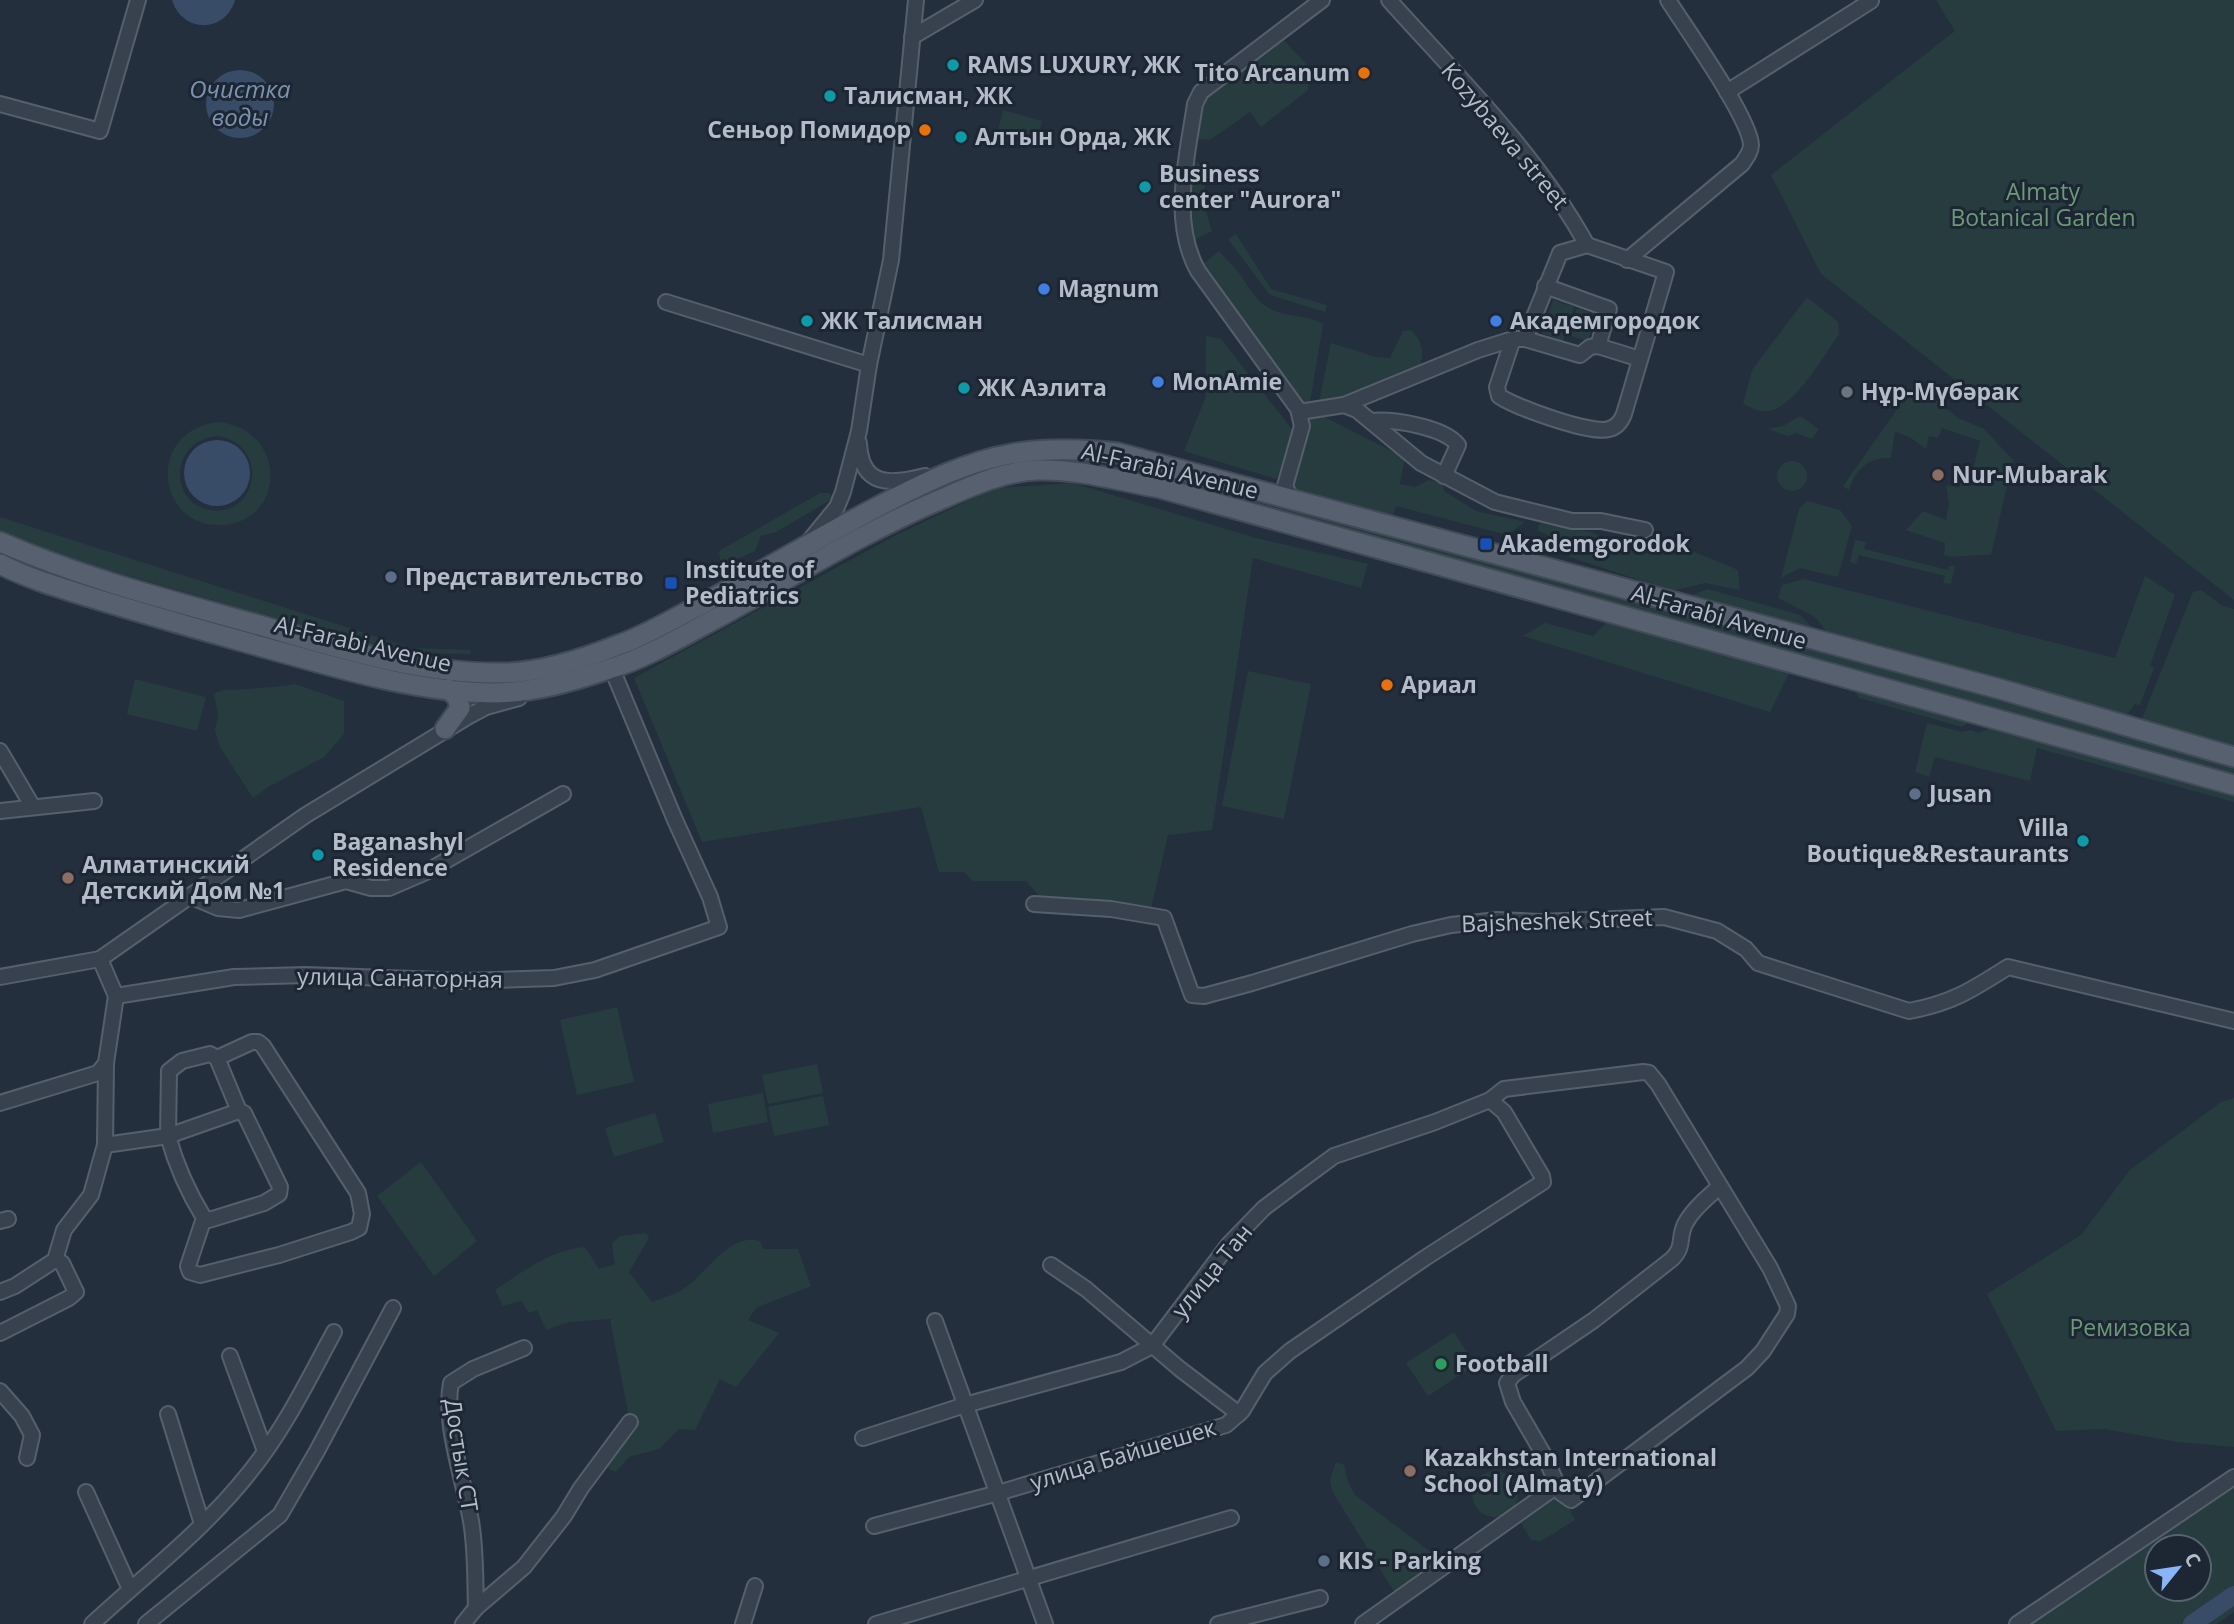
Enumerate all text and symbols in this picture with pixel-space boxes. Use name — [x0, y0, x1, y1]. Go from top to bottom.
place label: RAMS LUXURY, ЖК — [967, 48, 1181, 80]
street label: Kozybaeva street — [1435, 55, 1577, 216]
place label: Tito Arcanum — [1195, 56, 1350, 88]
marker: RAMS LUXURY, ЖК — [945, 57, 961, 73]
marker: Tito Arcanum — [1356, 65, 1372, 81]
water label: Очистка воды — [189, 72, 291, 133]
place label: Талисман, ЖК — [844, 79, 1013, 111]
marker: Талисман, ЖК — [822, 88, 838, 104]
place label: Сеньор Помидор — [707, 113, 911, 145]
place label: Алтын Орда, ЖК — [975, 120, 1171, 152]
marker: Сеньор Помидор — [917, 122, 933, 138]
marker: Алтын Орда, ЖК — [953, 129, 969, 145]
place label: Business center "Aurora" — [1159, 157, 1341, 215]
park label: Almaty Botanical Garden — [1950, 175, 2136, 233]
marker: Business center "Aurora" — [1137, 179, 1153, 195]
place label: Magnum — [1058, 272, 1159, 304]
marker: Magnum — [1036, 281, 1052, 297]
place label: ЖК Талисман — [821, 304, 983, 336]
place label: Академгородок — [1510, 304, 1701, 336]
marker: ЖК Талисман — [799, 313, 815, 329]
marker: Академгородок — [1488, 313, 1504, 329]
place label: MonAmie — [1172, 365, 1282, 397]
place label: ЖК Аэлита — [978, 371, 1107, 403]
marker: MonAmie — [1150, 374, 1166, 390]
place label: Нұр-Мүбәрак — [1861, 375, 2020, 407]
marker: ЖК Аэлита — [956, 380, 972, 396]
marker: Нұр-Мүбәрак — [1839, 384, 1855, 400]
street label: Al-Farabi Avenue — [1079, 434, 1262, 506]
place label: Nur-Mubarak — [1952, 458, 2108, 490]
marker: Nur-Mubarak — [1930, 467, 1946, 483]
place label: Akademgorodok — [1500, 527, 1690, 559]
marker: Akademgorodok — [1478, 536, 1494, 552]
place label: Institute of Pediatrics — [685, 553, 815, 611]
place label: Представительство — [405, 560, 644, 592]
marker: Представительство — [383, 569, 399, 585]
marker: Institute of Pediatrics — [663, 575, 679, 591]
street label: Al-Farabi Avenue — [1628, 576, 1810, 656]
street label: Al-Farabi Avenue — [272, 607, 455, 679]
place label: Ариал — [1401, 668, 1477, 700]
marker: Ариал — [1379, 677, 1395, 693]
place label: Jusan — [1927, 777, 1992, 809]
marker: Jusan — [1907, 786, 1923, 802]
place label: Villa Boutique&Restaurants — [1807, 811, 2069, 869]
place label: Baganashyl Residence — [332, 825, 464, 883]
marker: Villa Boutique&Restaurants — [2075, 833, 2091, 849]
marker: Baganashyl Residence — [310, 847, 326, 863]
place label: Алматинский Детский Дом №1 — [82, 848, 285, 906]
marker: Алматинский Детский Дом №1 — [60, 870, 76, 886]
street label: Bajsheshek Street — [1461, 901, 1653, 939]
street label: улица Санаторная — [297, 959, 503, 995]
street label: улица Тан — [1163, 1217, 1259, 1324]
park label: Ремизовка — [2069, 1311, 2191, 1343]
place label: Football — [1455, 1347, 1549, 1379]
marker: Football — [1433, 1356, 1449, 1372]
street label: Достык СТ — [437, 1396, 487, 1514]
street label: улица Байшешек — [1026, 1411, 1220, 1497]
place label: Kazakhstan International School (Almaty) — [1424, 1441, 1717, 1499]
marker: Kazakhstan International School (Almaty) — [1402, 1463, 1418, 1479]
north arrow — [2143, 1533, 2213, 1603]
place label: KIS - Parking — [1338, 1544, 1481, 1576]
text: С — [2178, 1548, 2207, 1571]
marker: KIS - Parking — [1316, 1553, 1332, 1569]

